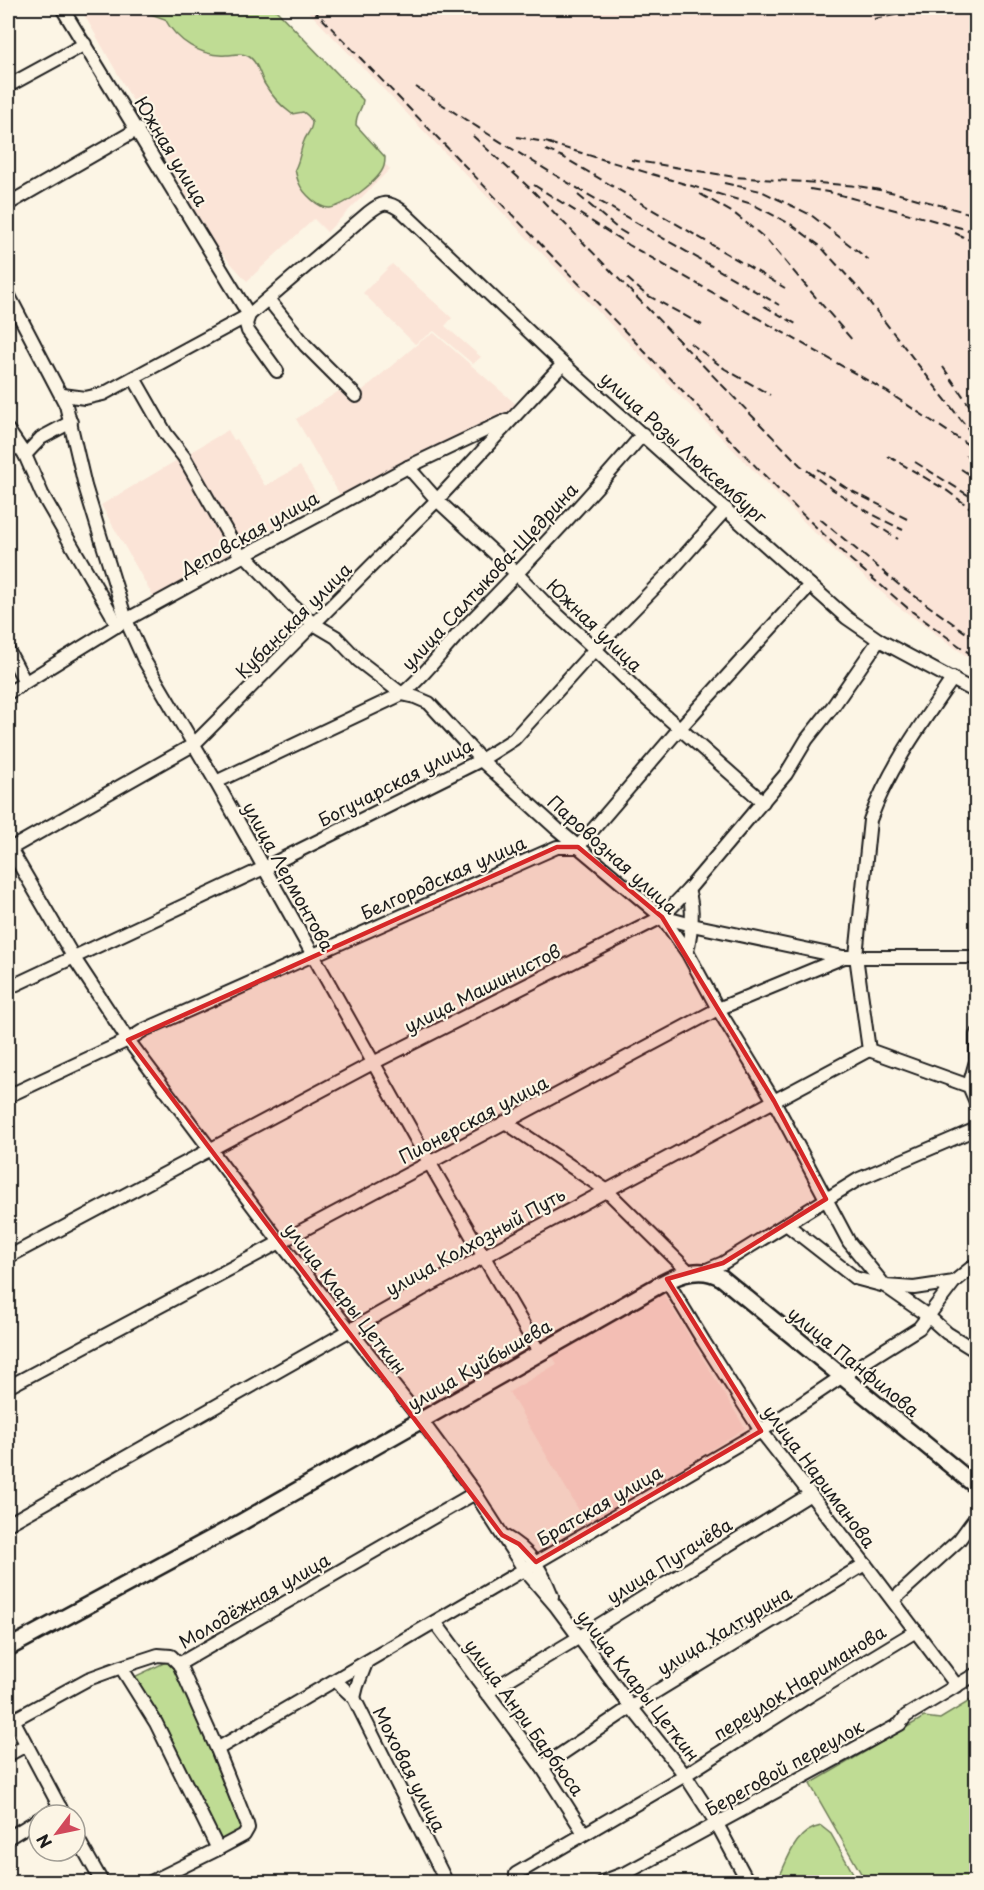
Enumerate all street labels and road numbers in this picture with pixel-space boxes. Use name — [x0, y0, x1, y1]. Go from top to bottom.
street label: Южная улица — [129, 91, 216, 212]
street label: улица Розы Люксембург — [595, 365, 774, 530]
street label: улица Салтыкова-Щедрина — [394, 476, 584, 676]
street label: Деповская улица — [174, 483, 324, 583]
street label: Кубанская улица — [229, 555, 358, 684]
street label: Южная улица — [541, 572, 649, 678]
street label: Богучарская улица — [313, 731, 478, 833]
street label: Паровозная улица — [542, 788, 685, 920]
street label: улица Лермонтова — [237, 796, 342, 956]
street label: Белгородская улица — [356, 828, 531, 926]
street label: улица Машинистов — [399, 937, 565, 1039]
street label: Пионерская улица — [394, 1068, 553, 1170]
street label: улица Колхозный Путь — [380, 1180, 570, 1302]
street label: улица Клары Цеткин — [278, 1216, 414, 1380]
street label: улица Панфилова — [782, 1299, 926, 1423]
street label: улица Куйбышева — [402, 1311, 557, 1416]
street label: улица Нариманова — [757, 1399, 883, 1554]
street label: Братская улица — [531, 1458, 668, 1552]
street label: улица Пугачёва — [601, 1510, 738, 1609]
street label: Молодёжная улица — [173, 1545, 335, 1654]
street label: улица Халтурина — [651, 1579, 797, 1681]
street label: улица Клары Цеткин — [571, 1603, 707, 1767]
street label: переулок Нариманова — [707, 1617, 891, 1746]
street label: улица Анри Барбюса — [459, 1633, 592, 1802]
street label: Моховая улица — [367, 1702, 454, 1837]
street label: Береговой переулок — [700, 1712, 869, 1822]

